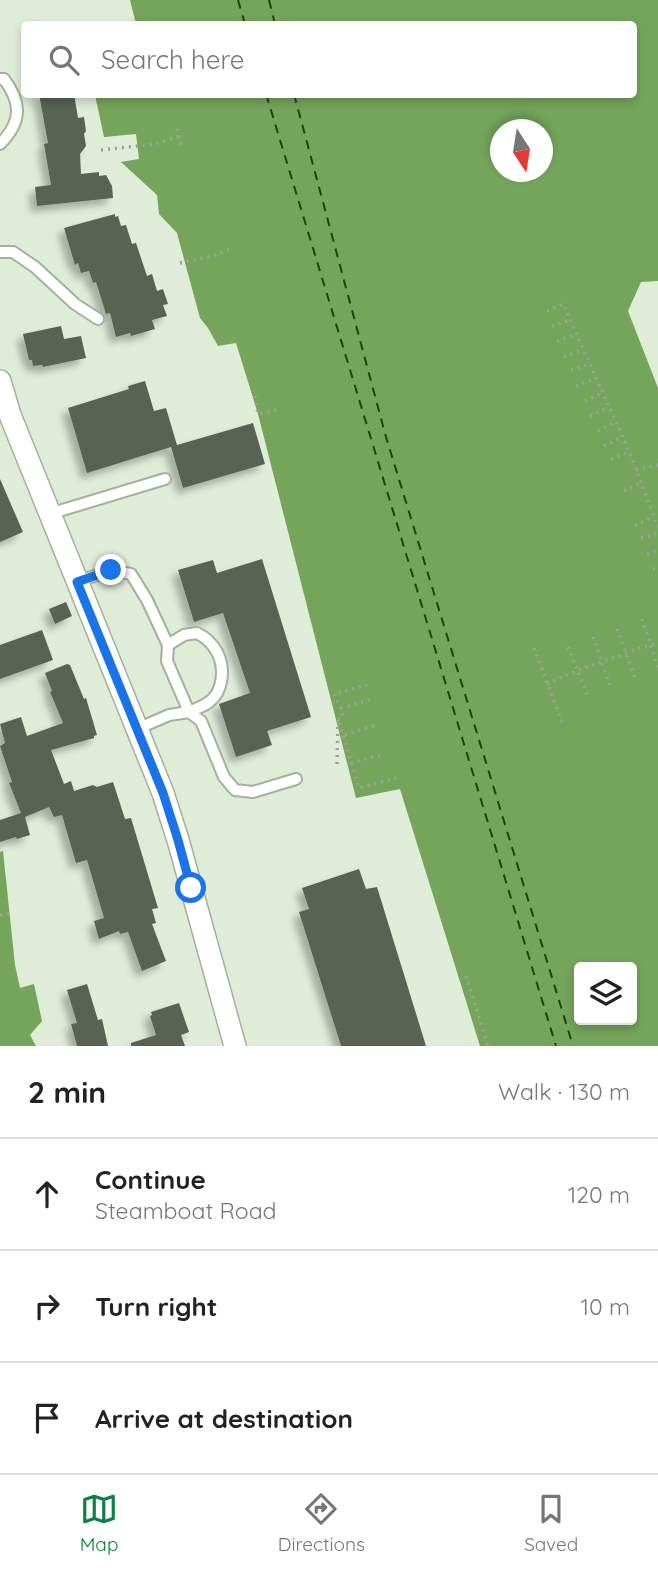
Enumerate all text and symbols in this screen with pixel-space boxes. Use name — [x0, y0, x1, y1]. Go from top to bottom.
search box — [21, 21, 637, 98]
icon: search — [45, 41, 83, 79]
text: Search here — [101, 43, 245, 76]
north arrow — [490, 119, 553, 182]
route end — [95, 554, 126, 585]
route start — [175, 872, 206, 903]
map controls — [574, 962, 637, 1025]
button: layers — [574, 962, 637, 1025]
text: 2 min — [28, 1073, 106, 1111]
text: Walk · 130 m — [498, 1077, 630, 1106]
text: Continue — [95, 1163, 206, 1196]
icon: ahead — [28, 1175, 66, 1213]
text: 120 m — [568, 1180, 630, 1209]
text: Steamboat Road — [95, 1196, 277, 1225]
icon: right — [28, 1287, 66, 1325]
text: Turn right — [95, 1290, 217, 1323]
text: 10 m — [581, 1292, 630, 1321]
icon: arrive — [28, 1399, 66, 1437]
text: Arrive at destination — [95, 1402, 353, 1435]
tab: Map — [80, 1490, 118, 1556]
tab: Directions — [278, 1490, 365, 1556]
tab: Saved — [524, 1490, 578, 1556]

